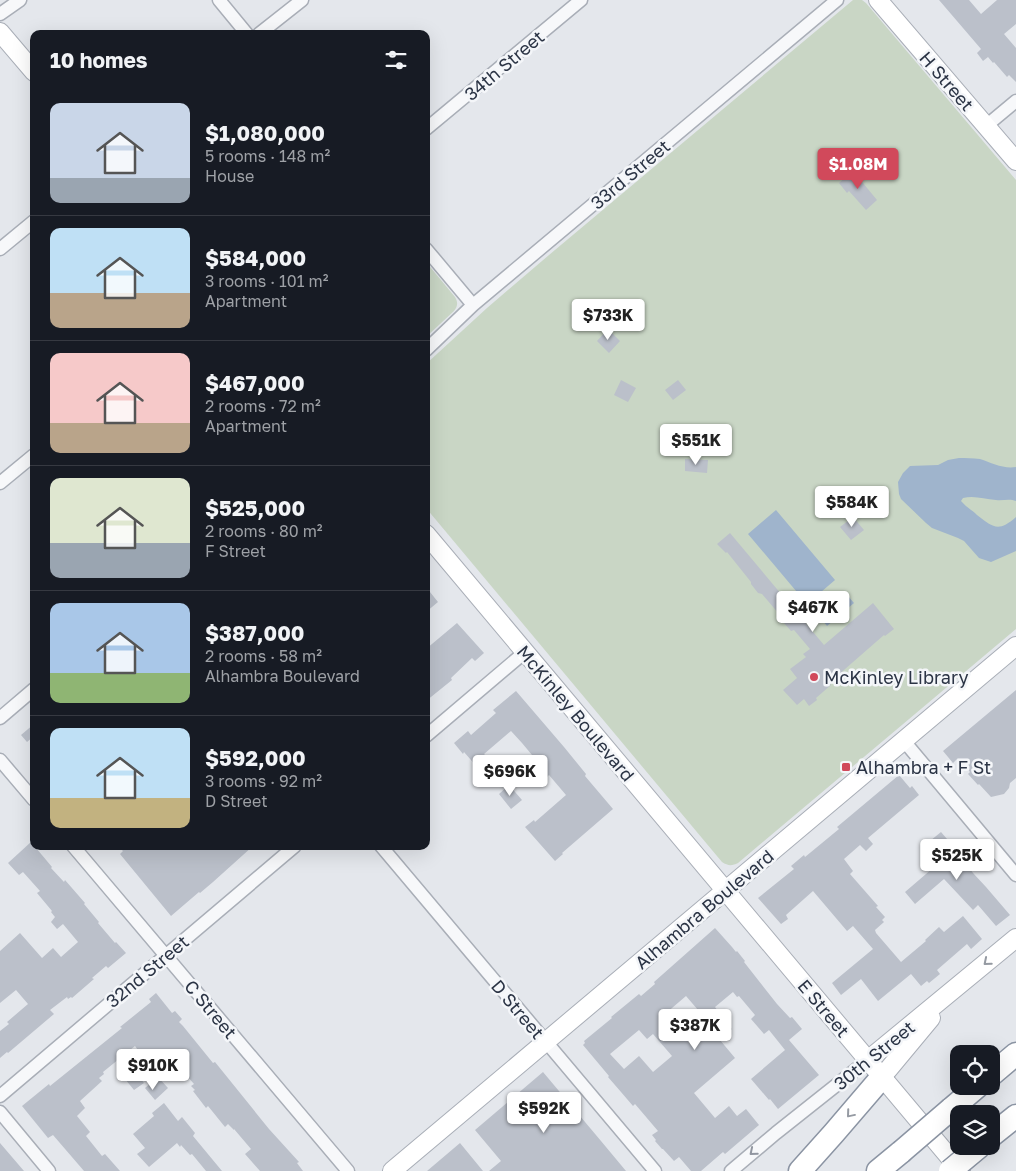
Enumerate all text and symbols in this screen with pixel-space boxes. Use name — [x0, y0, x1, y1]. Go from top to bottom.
street label: 34th Street — [460, 25, 548, 105]
icon: filters — [382, 46, 410, 74]
text: 10 homes — [50, 47, 148, 73]
street label: H Street — [915, 47, 979, 115]
text: $1,080,000 — [205, 120, 325, 146]
icon: home — [90, 123, 150, 183]
street label: 33rd Street — [586, 134, 674, 214]
text: 5 rooms · 148 m² — [205, 146, 330, 166]
pin: $1.08M — [817, 148, 899, 190]
text: $1.08M — [829, 154, 887, 174]
text: House — [205, 166, 254, 186]
text: $584,000 — [205, 245, 306, 271]
icon: home — [90, 248, 150, 308]
text: 3 rooms · 101 m² — [205, 271, 328, 291]
text: Apartment — [205, 291, 287, 311]
pin: $733K — [573, 298, 643, 341]
text: $733K — [583, 305, 633, 325]
text: $467,000 — [205, 370, 305, 396]
icon: home — [90, 373, 150, 433]
text: 2 rooms · 72 m² — [205, 396, 321, 416]
text: Apartment — [205, 416, 287, 436]
pin: $551K — [661, 424, 731, 466]
text: $551K — [671, 430, 721, 450]
pin: $584K — [817, 486, 887, 528]
text: $584K — [826, 492, 878, 512]
text: $525,000 — [205, 495, 305, 521]
icon: home — [90, 498, 150, 558]
text: 2 rooms · 80 m² — [205, 521, 323, 541]
text: F Street — [205, 541, 266, 561]
pin: $467K — [778, 590, 848, 633]
text: $467K — [787, 597, 839, 617]
text: $387,000 — [205, 620, 304, 646]
icon: home — [90, 623, 150, 683]
street label: McKinley Boulevard — [513, 640, 639, 786]
text: 2 rooms · 58 m² — [205, 646, 322, 666]
text: Alhambra Boulevard — [205, 666, 360, 686]
place label: McKinley Library — [824, 666, 969, 688]
marker: McKinley Library — [808, 671, 820, 683]
text: $592,000 — [205, 745, 306, 771]
icon: home — [90, 748, 150, 808]
pin: $696K — [475, 754, 545, 797]
place label: Alhambra + F St — [856, 756, 991, 778]
text: $696K — [484, 761, 536, 781]
marker: Alhambra + F St — [840, 761, 852, 773]
text: 3 rooms · 92 m² — [205, 771, 322, 791]
text: D Street — [205, 791, 268, 811]
pin: $525K — [922, 838, 992, 881]
street label: Alhambra Boulevard — [630, 845, 778, 973]
text: $525K — [931, 845, 983, 865]
street label: 32nd Street — [101, 930, 193, 1012]
one-way arrow — [984, 956, 993, 965]
street label: C Street — [180, 975, 242, 1043]
street label: D Street — [487, 975, 549, 1043]
street label: E Street — [793, 975, 855, 1041]
pin: $387K — [660, 1008, 730, 1051]
text: $387K — [669, 1015, 721, 1035]
street label: 30th Street — [829, 1016, 919, 1094]
map controls — [950, 1045, 1000, 1155]
button: locate — [950, 1045, 1000, 1095]
pin: $910K — [118, 1048, 188, 1091]
text: $910K — [127, 1055, 179, 1075]
pin: $592K — [509, 1092, 579, 1134]
text: $592K — [518, 1098, 570, 1118]
button: layers — [950, 1105, 1000, 1155]
one-way arrow — [847, 1108, 856, 1117]
one-way arrow — [750, 1147, 759, 1156]

